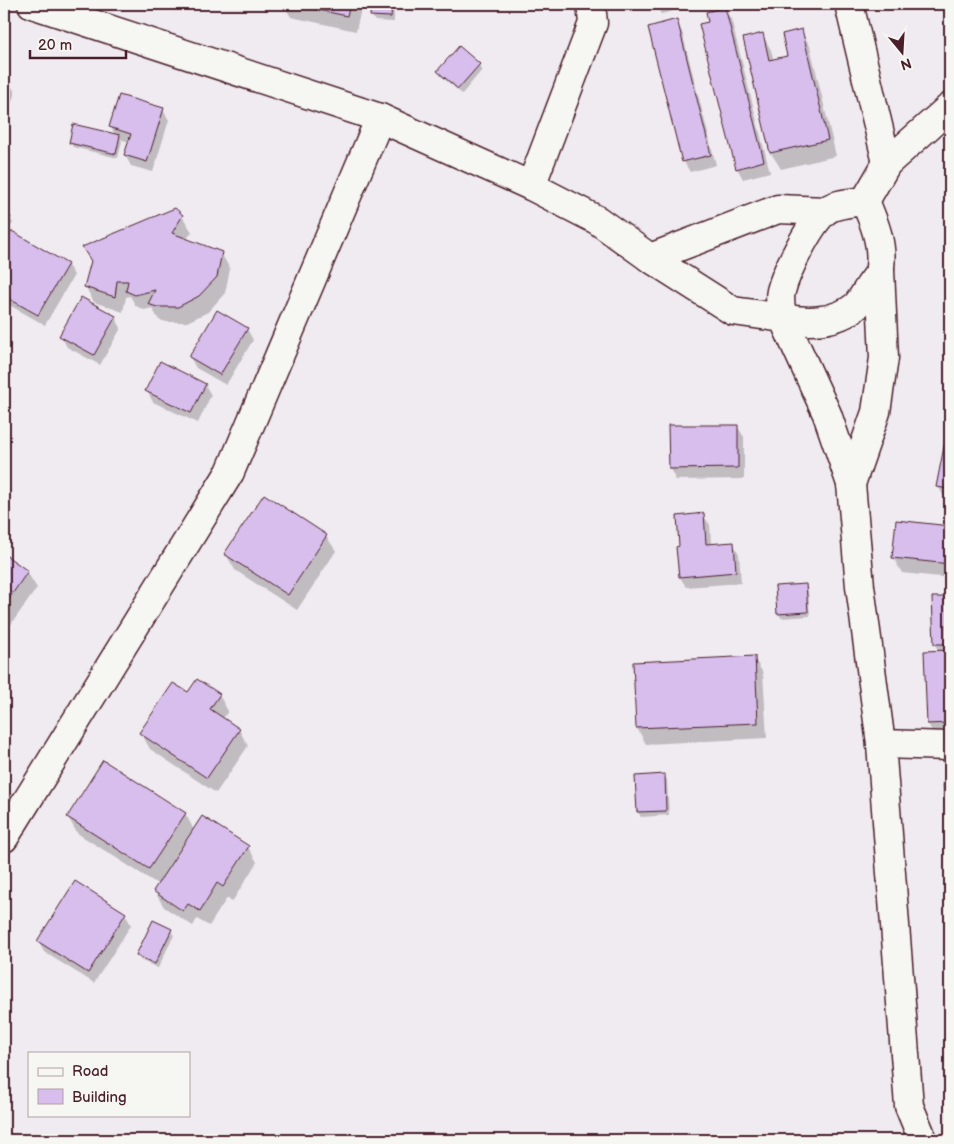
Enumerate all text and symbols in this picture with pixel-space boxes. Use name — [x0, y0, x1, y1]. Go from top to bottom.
scale bar — [30, 28, 126, 60]
north arrow — [876, 28, 926, 78]
text: 20 m — [38, 36, 72, 55]
text: N — [898, 54, 913, 74]
legend — [28, 1052, 190, 1116]
text: Road — [72, 1062, 108, 1081]
text: Building — [72, 1088, 127, 1107]

